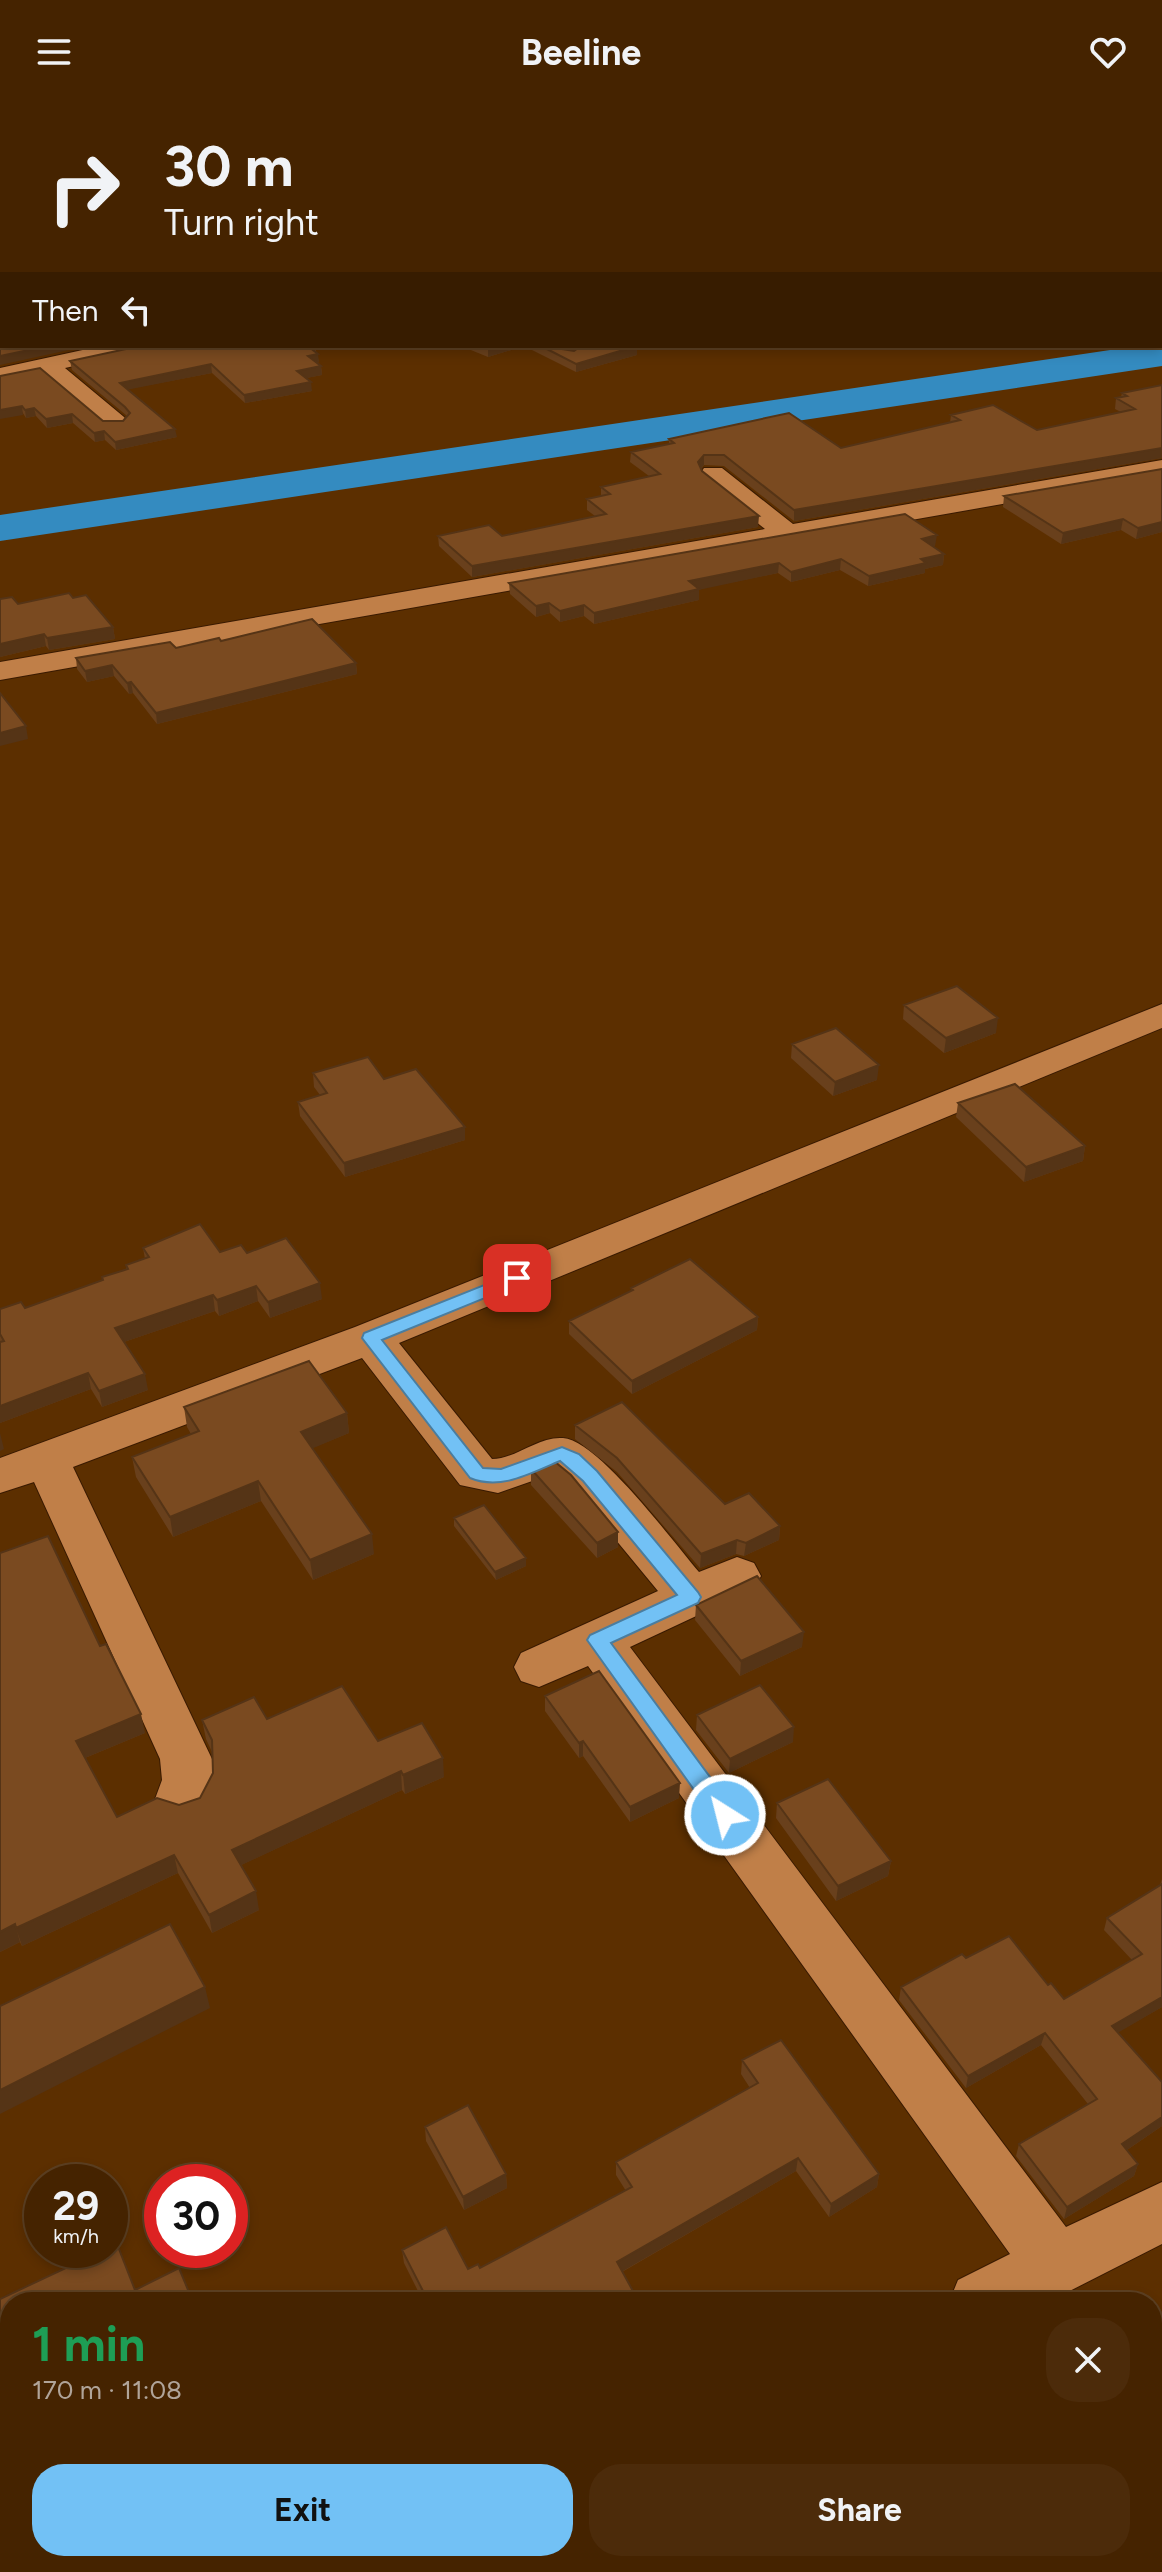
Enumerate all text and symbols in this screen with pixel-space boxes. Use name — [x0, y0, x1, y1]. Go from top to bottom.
icon: menu — [32, 30, 76, 74]
icon: heart — [1086, 30, 1130, 74]
text: Beeline — [521, 31, 641, 74]
text: 30 m — [164, 133, 294, 200]
icon: right — [32, 136, 136, 240]
text: Turn right — [164, 201, 319, 244]
icon: left — [114, 288, 158, 332]
text: Then — [32, 292, 98, 329]
pin — [483, 1244, 551, 1312]
icon: arrive — [495, 1256, 539, 1300]
position arrow — [683, 1773, 767, 1857]
speed limit sign: 30 — [144, 2164, 248, 2268]
text: 29 — [53, 2182, 99, 2230]
text: km/h — [53, 2224, 99, 2248]
text: 1 min — [32, 2315, 145, 2373]
button: close — [1046, 2318, 1130, 2402]
text: 170 m · 11:08 — [32, 2374, 182, 2406]
button: Exit — [32, 2464, 573, 2556]
button: Share — [589, 2464, 1130, 2556]

